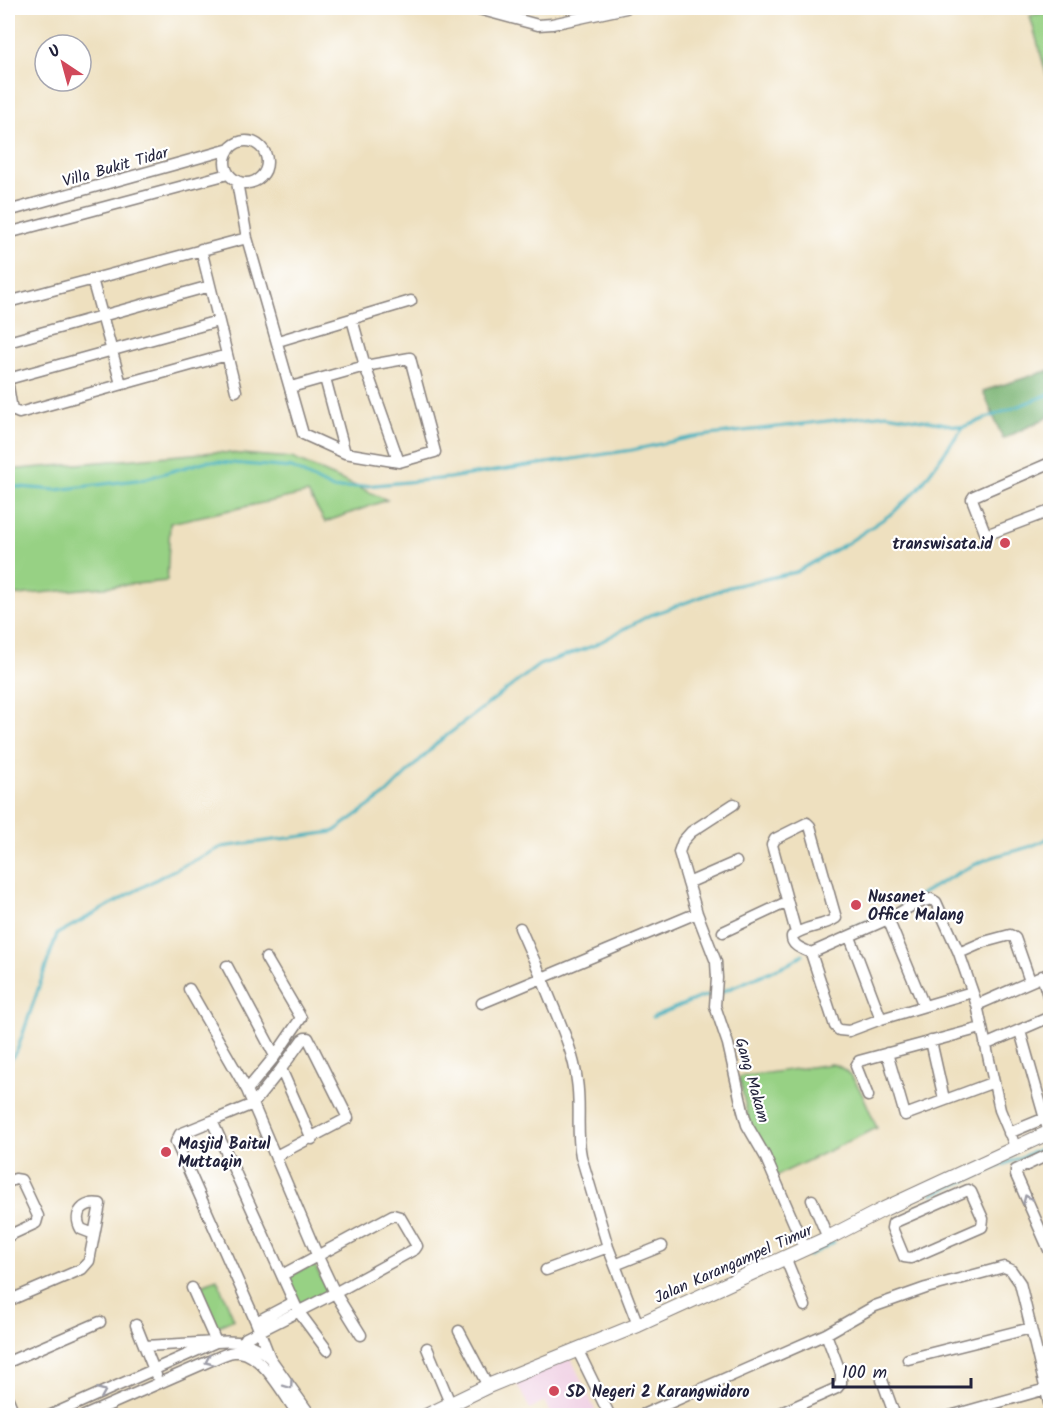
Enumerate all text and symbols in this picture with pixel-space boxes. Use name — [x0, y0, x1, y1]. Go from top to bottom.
north arrow — [33, 33, 93, 93]
text: U — [44, 39, 67, 65]
street label: Villa Bukit Tidar — [60, 140, 173, 194]
place label: transwisata.id — [892, 532, 993, 557]
marker: transwisata.id — [998, 536, 1012, 550]
place label: Nusanet Office Malang — [868, 885, 964, 928]
marker: Nusanet Office Malang — [849, 898, 863, 912]
street label: Gang Makam — [727, 1035, 776, 1126]
place label: Masjid Baitul Muttaqin — [178, 1132, 271, 1175]
marker: Masjid Baitul Muttaqin — [159, 1145, 173, 1159]
one-way arrow — [1022, 1194, 1034, 1205]
street label: Jalan Karangampel Timur — [651, 1218, 818, 1311]
scale bar — [833, 1351, 971, 1389]
one-way arrow — [204, 1354, 215, 1366]
text: 100 m — [842, 1359, 887, 1388]
one-way arrow — [282, 1378, 293, 1389]
place label: SD Negeri 2 Karangwidoro — [566, 1380, 750, 1405]
marker: SD Negeri 2 Karangwidoro — [547, 1384, 561, 1398]
one-way arrow — [96, 1387, 107, 1399]

